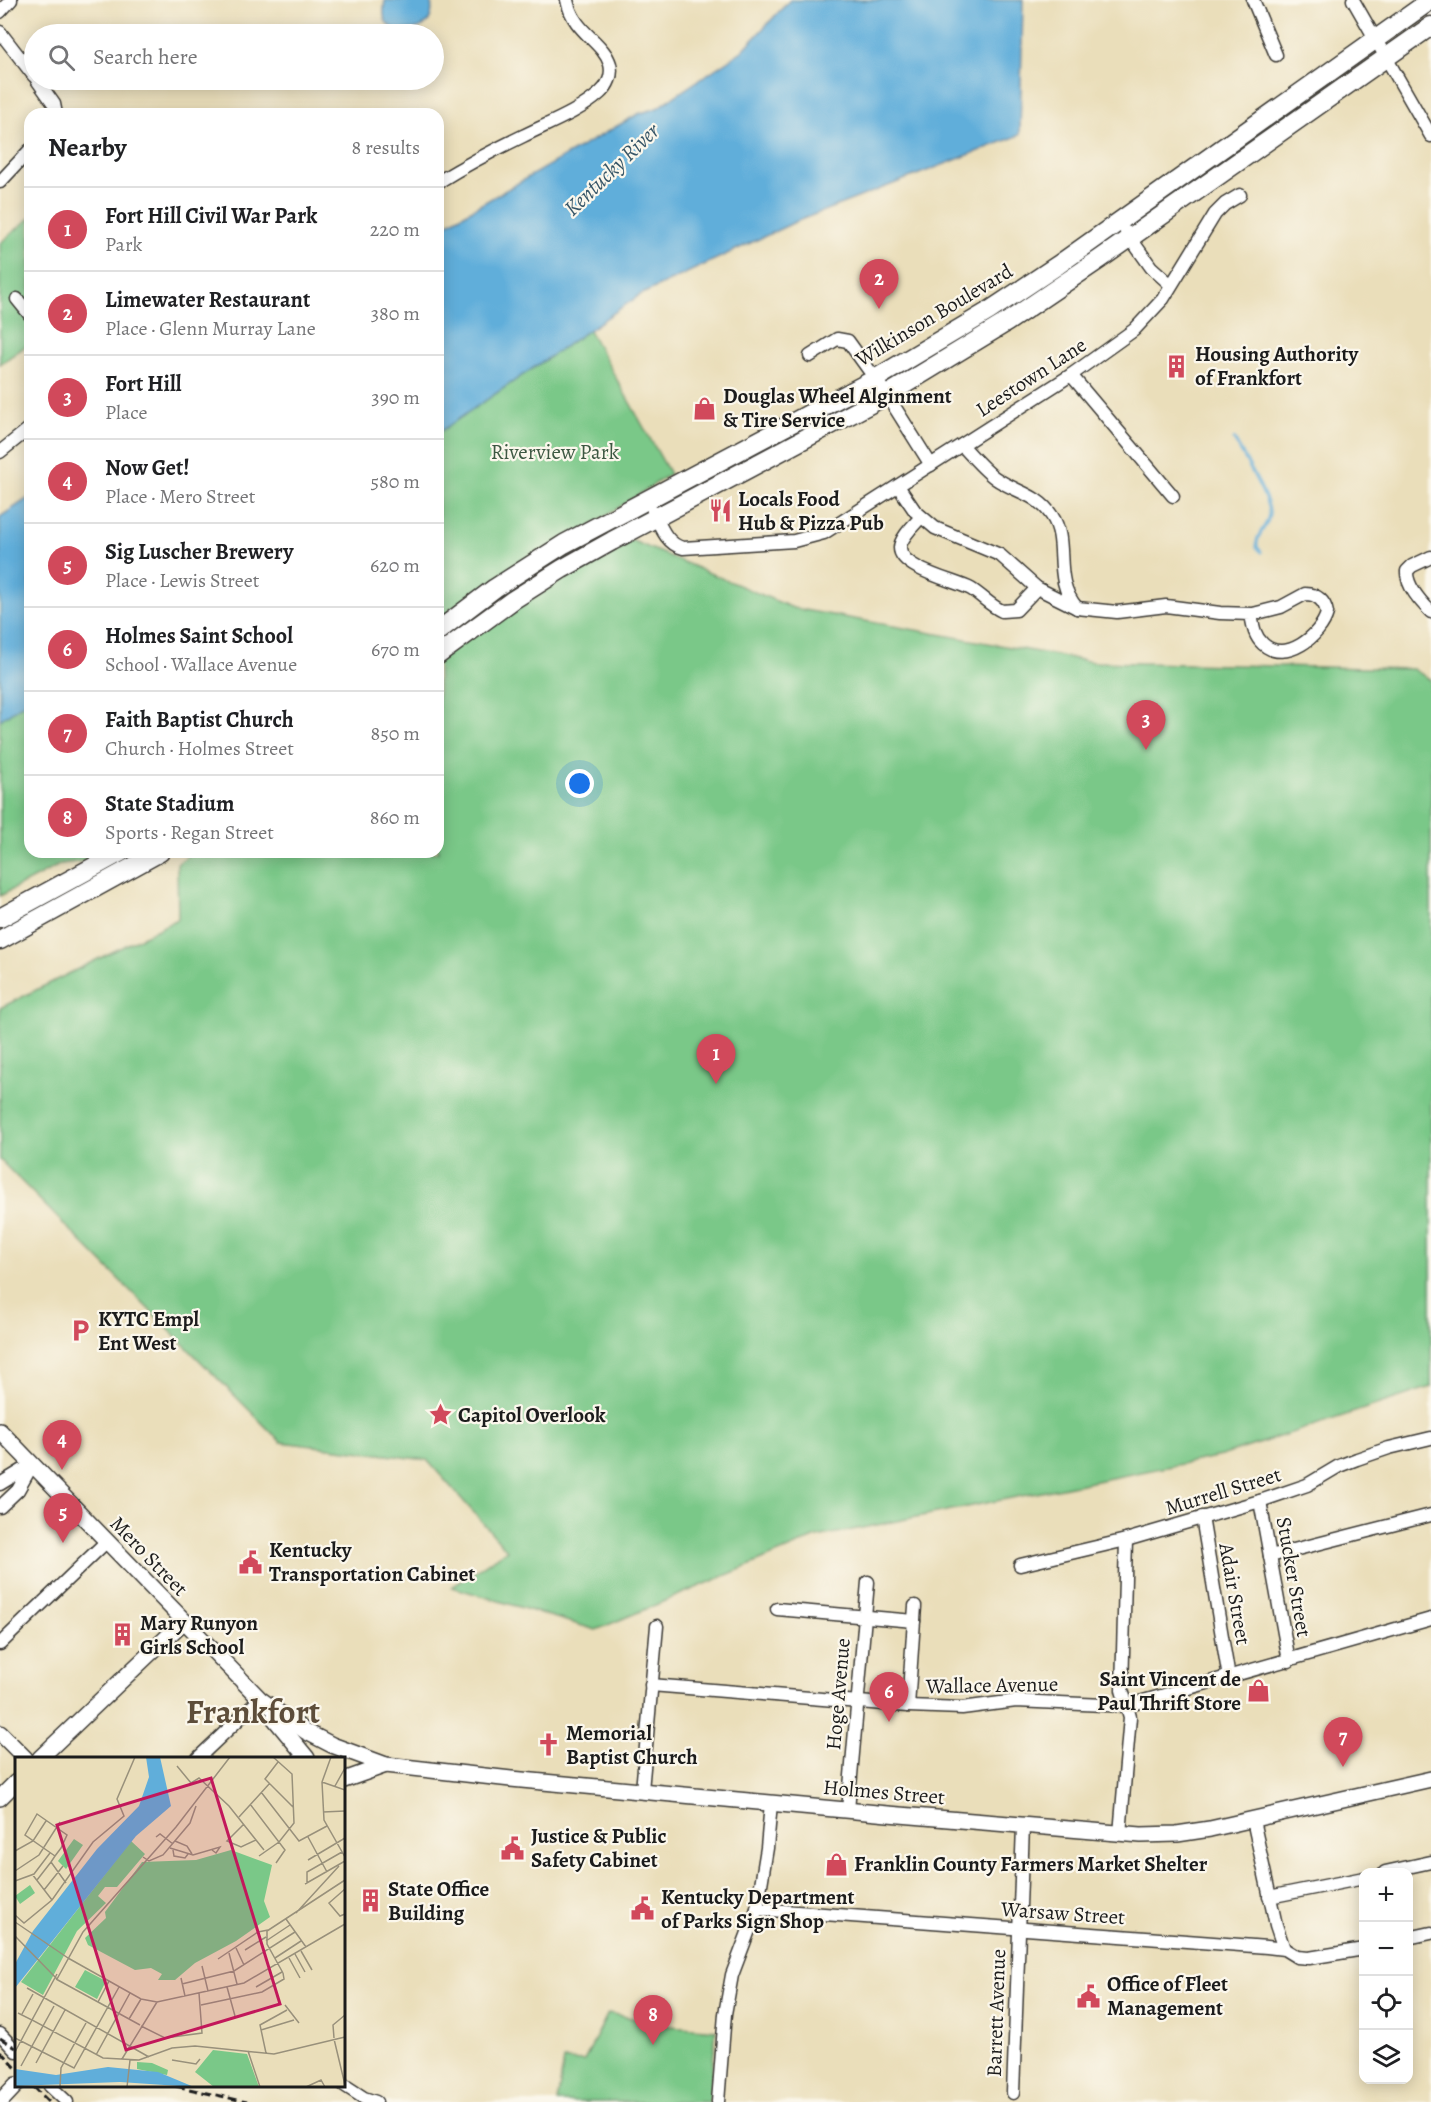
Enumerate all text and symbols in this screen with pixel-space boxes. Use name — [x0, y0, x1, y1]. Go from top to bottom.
search box — [24, 24, 444, 90]
icon: search — [45, 41, 78, 74]
text: Search here — [93, 42, 198, 72]
water label: Kentucky River — [557, 116, 667, 223]
text: Nearby — [48, 130, 127, 165]
text: 8 results — [352, 134, 420, 161]
text: Fort Hill Civil War Park — [105, 201, 317, 231]
text: 1 — [64, 216, 71, 243]
text: 220 m — [370, 216, 420, 243]
text: Park — [105, 231, 143, 258]
street label: Wilkinson Boulevard — [849, 257, 1018, 374]
pin: 2 — [860, 260, 898, 309]
text: Limewater Restaurant — [105, 285, 310, 315]
text: 2 — [63, 300, 72, 327]
text: 380 m — [371, 300, 420, 327]
text: Place · Glenn Murray Lane — [105, 315, 316, 342]
street label: Leestown Lane — [970, 331, 1092, 423]
place label: Housing Authority of Frankfort — [1195, 340, 1360, 392]
building icon: Housing Authority of Frankfort — [1164, 353, 1190, 379]
text: Fort Hill — [105, 369, 181, 399]
place label: Douglas Wheel Alginment & Tire Service — [723, 382, 952, 434]
text: 3 — [63, 384, 72, 411]
text: 390 m — [371, 384, 420, 411]
shop icon: Douglas Wheel Alginment & Tire Service — [692, 395, 718, 421]
text: Place — [105, 399, 147, 426]
park label: Riverview Park — [491, 438, 620, 466]
text: Now Get! — [105, 453, 189, 483]
text: 4 — [63, 468, 72, 495]
text: 580 m — [370, 468, 420, 495]
text: Place · Mero Street — [105, 483, 255, 510]
place label: Locals Food Hub & Pizza Pub — [738, 485, 884, 537]
restaurant icon: Locals Food Hub & Pizza Pub — [707, 498, 733, 524]
text: Sig Luscher Brewery — [105, 537, 293, 567]
text: 5 — [63, 552, 72, 579]
text: 620 m — [370, 552, 420, 579]
text: Place · Lewis Street — [105, 567, 259, 594]
text: Holmes Saint School — [105, 621, 293, 651]
text: 6 — [63, 636, 72, 663]
text: 670 m — [371, 636, 420, 663]
text: School · Wallace Avenue — [105, 651, 297, 678]
pin: 3 — [1126, 700, 1166, 750]
text: Faith Baptist Church — [105, 705, 294, 735]
text: 7 — [63, 720, 72, 747]
text: 850 m — [370, 720, 420, 747]
text: Church · Holmes Street — [105, 735, 294, 762]
your location — [565, 769, 594, 798]
text: State Stadium — [105, 789, 235, 819]
text: 8 — [63, 804, 72, 831]
text: 860 m — [370, 804, 420, 831]
text: Sports · Regan Street — [105, 819, 274, 846]
pin: 1 — [696, 1034, 736, 1084]
place label: KYTC Empl Ent West — [98, 1305, 200, 1357]
parking icon: KYTC Empl Ent West — [67, 1318, 93, 1344]
place label: Capitol Overlook — [458, 1401, 606, 1429]
place icon: Capitol Overlook — [427, 1402, 453, 1428]
pin: 4 — [42, 1420, 82, 1470]
street label: Murrell Street — [1161, 1460, 1285, 1522]
pin: 5 — [44, 1494, 82, 1543]
street label: Mero Street — [104, 1510, 194, 1602]
street label: Stucker Street — [1270, 1515, 1318, 1639]
place label: Kentucky Transportation Cabinet — [269, 1536, 475, 1588]
street label: Adair Street — [1212, 1540, 1258, 1647]
public building icon: Kentucky Transportation Cabinet — [238, 1549, 264, 1575]
place label: Mary Runyon Girls School — [140, 1609, 258, 1661]
building icon: Mary Runyon Girls School — [109, 1622, 135, 1648]
street label: Hoge Avenue — [819, 1637, 857, 1751]
place label: Saint Vincent de Paul Thrift Store — [1097, 1665, 1241, 1717]
street label: Wallace Avenue — [925, 1670, 1058, 1700]
pin: 6 — [870, 1672, 908, 1722]
shop icon: Saint Vincent de Paul Thrift Store — [1246, 1678, 1272, 1704]
district label: Frankfort — [186, 1689, 320, 1734]
pin: 7 — [1324, 1718, 1362, 1767]
place label: Memorial Baptist Church — [566, 1719, 698, 1771]
church icon: Memorial Baptist Church — [535, 1732, 561, 1758]
inset map — [15, 1757, 345, 2087]
street label: Holmes Street — [822, 1773, 946, 1811]
place label: Justice & Public Safety Cabinet — [531, 1822, 667, 1874]
public building icon: Justice & Public Safety Cabinet — [500, 1835, 526, 1861]
place label: Franklin County Farmers Market Shelter — [854, 1850, 1208, 1878]
shop icon: Franklin County Farmers Market Shelter — [823, 1851, 849, 1877]
map controls — [1359, 1868, 1413, 2084]
button: + — [1359, 1868, 1413, 1922]
place label: State Office Building — [388, 1875, 490, 1927]
place label: Kentucky Department of Parks Sign Shop — [661, 1883, 855, 1935]
building icon: State Office Building — [357, 1888, 383, 1914]
street label: Warsaw Street — [999, 1895, 1126, 1931]
public building icon: Kentucky Department of Parks Sign Shop — [630, 1896, 656, 1922]
button: − — [1359, 1922, 1413, 1976]
street label: Barrett Avenue — [980, 1948, 1012, 2078]
place label: Office of Fleet Management — [1107, 1970, 1228, 2022]
button: locate — [1359, 1976, 1413, 2030]
public building icon: Office of Fleet Management — [1076, 1983, 1102, 2009]
pin: 8 — [634, 1996, 672, 2045]
button: layers — [1359, 2030, 1413, 2084]

